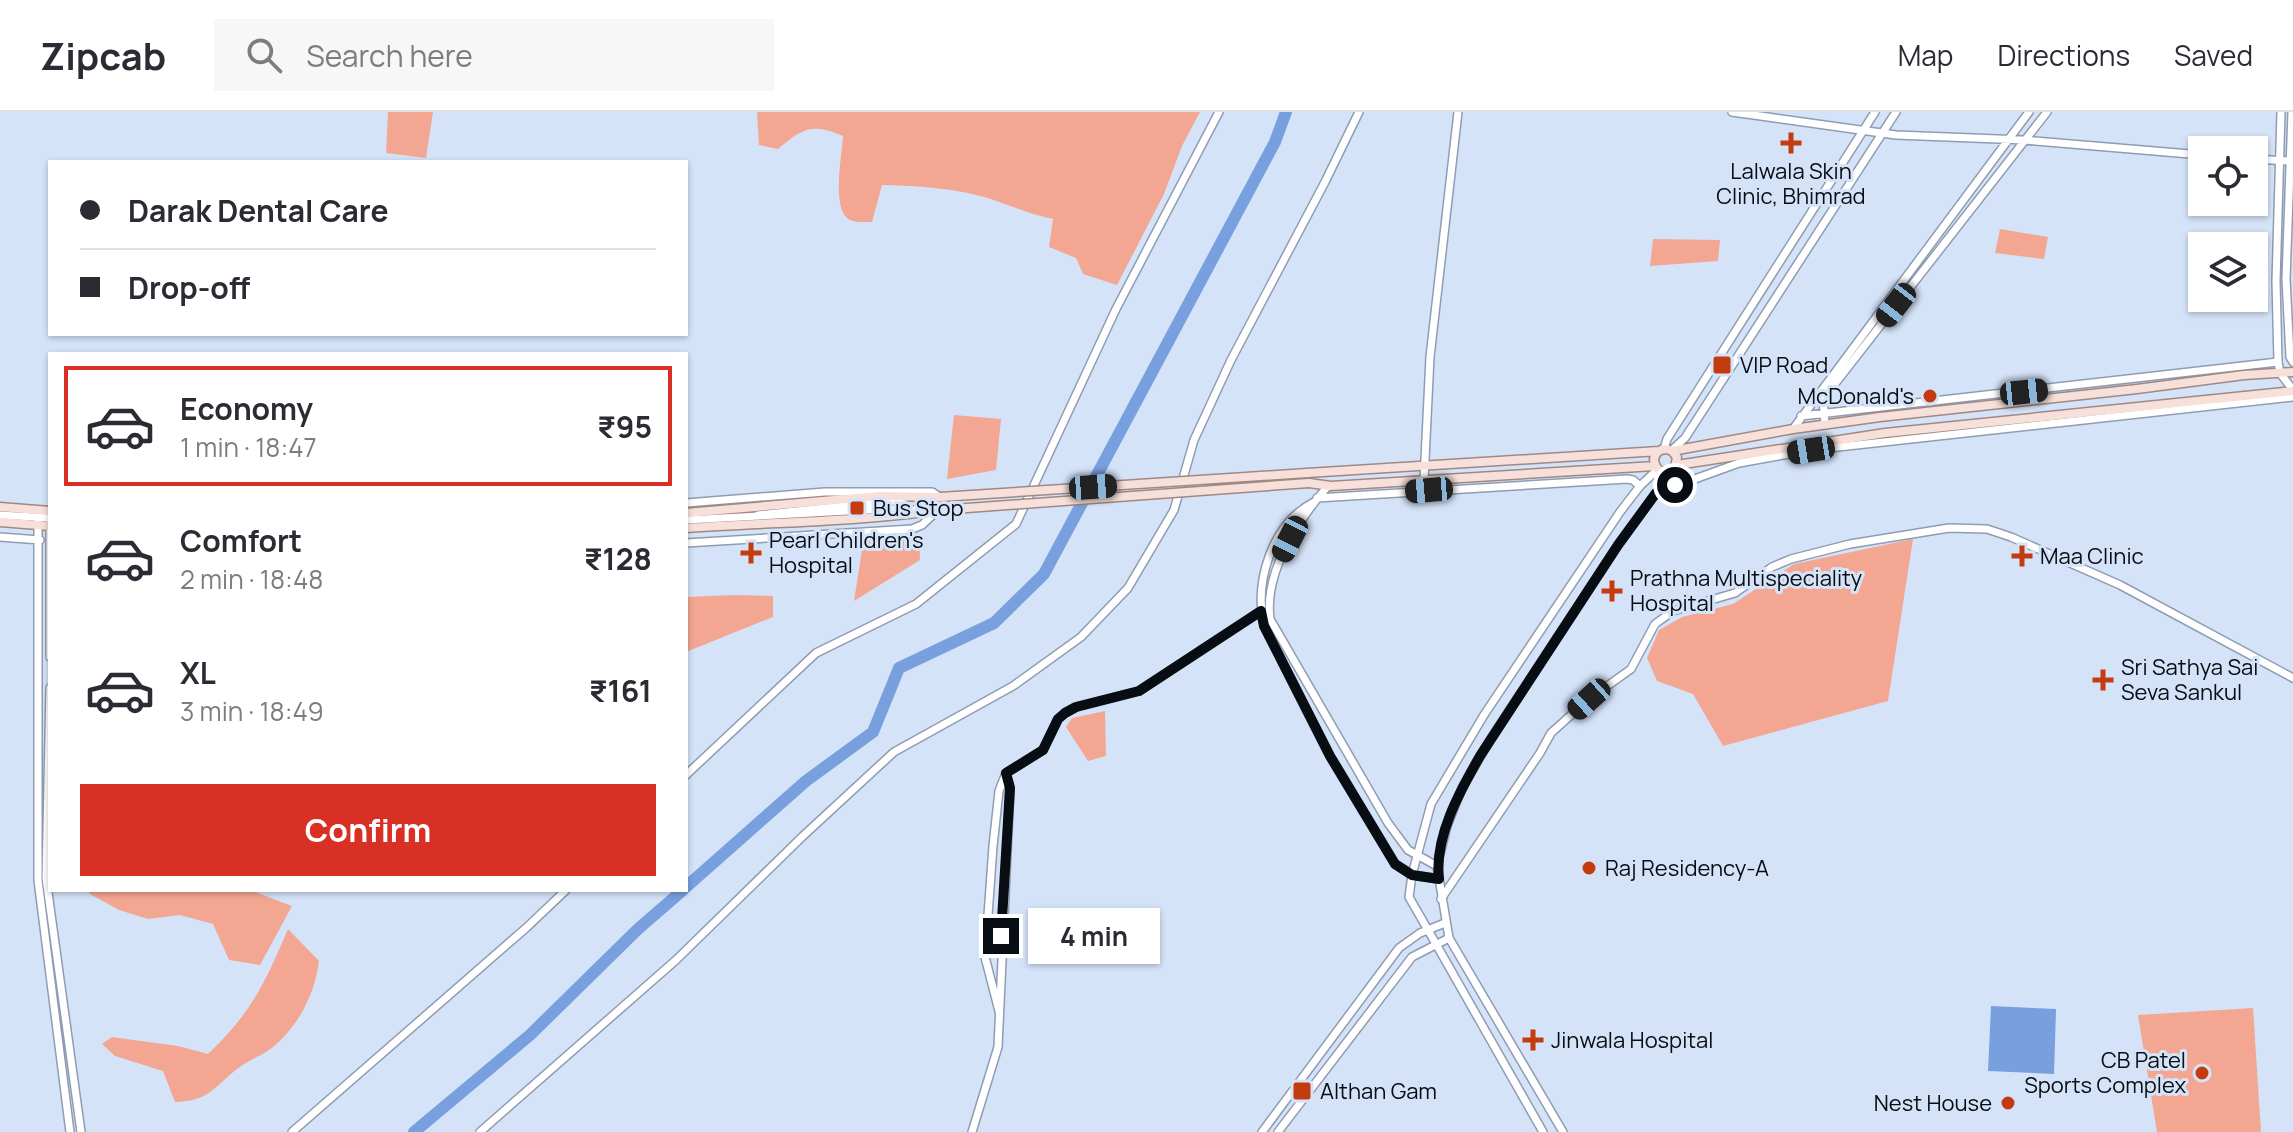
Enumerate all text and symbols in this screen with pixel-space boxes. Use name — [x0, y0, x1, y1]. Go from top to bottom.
search box — [214, 19, 774, 91]
text: Zipcab — [40, 29, 166, 81]
icon: search — [242, 33, 286, 77]
text: Search here — [306, 35, 473, 76]
text: Map — [1898, 36, 1953, 74]
text: Directions — [1997, 36, 2130, 74]
text: Saved — [2174, 36, 2253, 74]
marker: Lalwala Skin Clinic, Bhimrad — [1780, 132, 1802, 154]
map controls — [2188, 136, 2268, 312]
button: locate — [2188, 136, 2268, 216]
place label: Lalwala Skin Clinic, Bhimrad — [1716, 156, 1866, 211]
text: Darak Dental Care — [128, 190, 389, 231]
button: layers — [2188, 232, 2268, 312]
text: Drop-off — [128, 267, 250, 308]
car — [1872, 279, 1920, 331]
place label: VIP Road — [1740, 350, 1828, 380]
marker: VIP Road — [1711, 354, 1733, 376]
car — [1999, 378, 2049, 406]
place label: McDonald's — [1798, 381, 1914, 411]
marker: McDonald's — [1921, 387, 1939, 405]
text: Economy — [180, 388, 313, 429]
icon: car — [84, 390, 156, 462]
text: ₹95 — [597, 406, 652, 447]
text: 1 min · 18:47 — [180, 429, 317, 465]
car — [1785, 434, 1837, 466]
route start — [1657, 467, 1693, 503]
car — [1068, 473, 1118, 501]
car — [1404, 476, 1454, 504]
place label: Bus Stop — [873, 493, 963, 523]
marker: Bus Stop — [848, 499, 866, 517]
car — [1268, 512, 1312, 566]
text: Comfort — [180, 520, 302, 561]
icon: car — [84, 522, 156, 594]
place label: Pearl Children's Hospital — [769, 525, 924, 580]
text: ₹128 — [584, 538, 652, 579]
place label: Maa Clinic — [2040, 541, 2144, 571]
marker: Pearl Children's Hospital — [740, 542, 762, 564]
marker: Maa Clinic — [2011, 545, 2033, 567]
text: 2 min · 18:48 — [180, 561, 323, 597]
place label: Prathna Multispeciality Hospital — [1630, 563, 1863, 618]
marker: Prathna Multispeciality Hospital — [1601, 580, 1623, 602]
text: XL — [180, 652, 216, 693]
place label: Sri Sathya Sai Seva Sankul — [2121, 652, 2258, 707]
icon: car — [84, 654, 156, 726]
marker: Sri Sathya Sai Seva Sankul — [2092, 669, 2114, 691]
text: ₹161 — [589, 670, 652, 711]
car — [1563, 674, 1615, 724]
text: 3 min · 18:49 — [180, 693, 324, 729]
button: Confirm — [80, 784, 656, 876]
place label: Raj Residency-A — [1605, 853, 1769, 883]
marker: Raj Residency-A — [1580, 859, 1598, 877]
callout: 4 min — [1029, 908, 1161, 964]
route end — [983, 918, 1019, 954]
text: 4 min — [1060, 918, 1128, 954]
place label: Jinwala Hospital — [1551, 1025, 1713, 1055]
marker: Jinwala Hospital — [1522, 1029, 1544, 1051]
place label: CB Patel Sports Complex — [2024, 1045, 2186, 1100]
marker: CB Patel Sports Complex — [2193, 1064, 2211, 1082]
place label: Althan Gam — [1320, 1076, 1437, 1106]
marker: Althan Gam — [1291, 1080, 1313, 1102]
place label: Nest House — [1874, 1088, 1992, 1118]
marker: Nest House — [1999, 1094, 2017, 1112]

